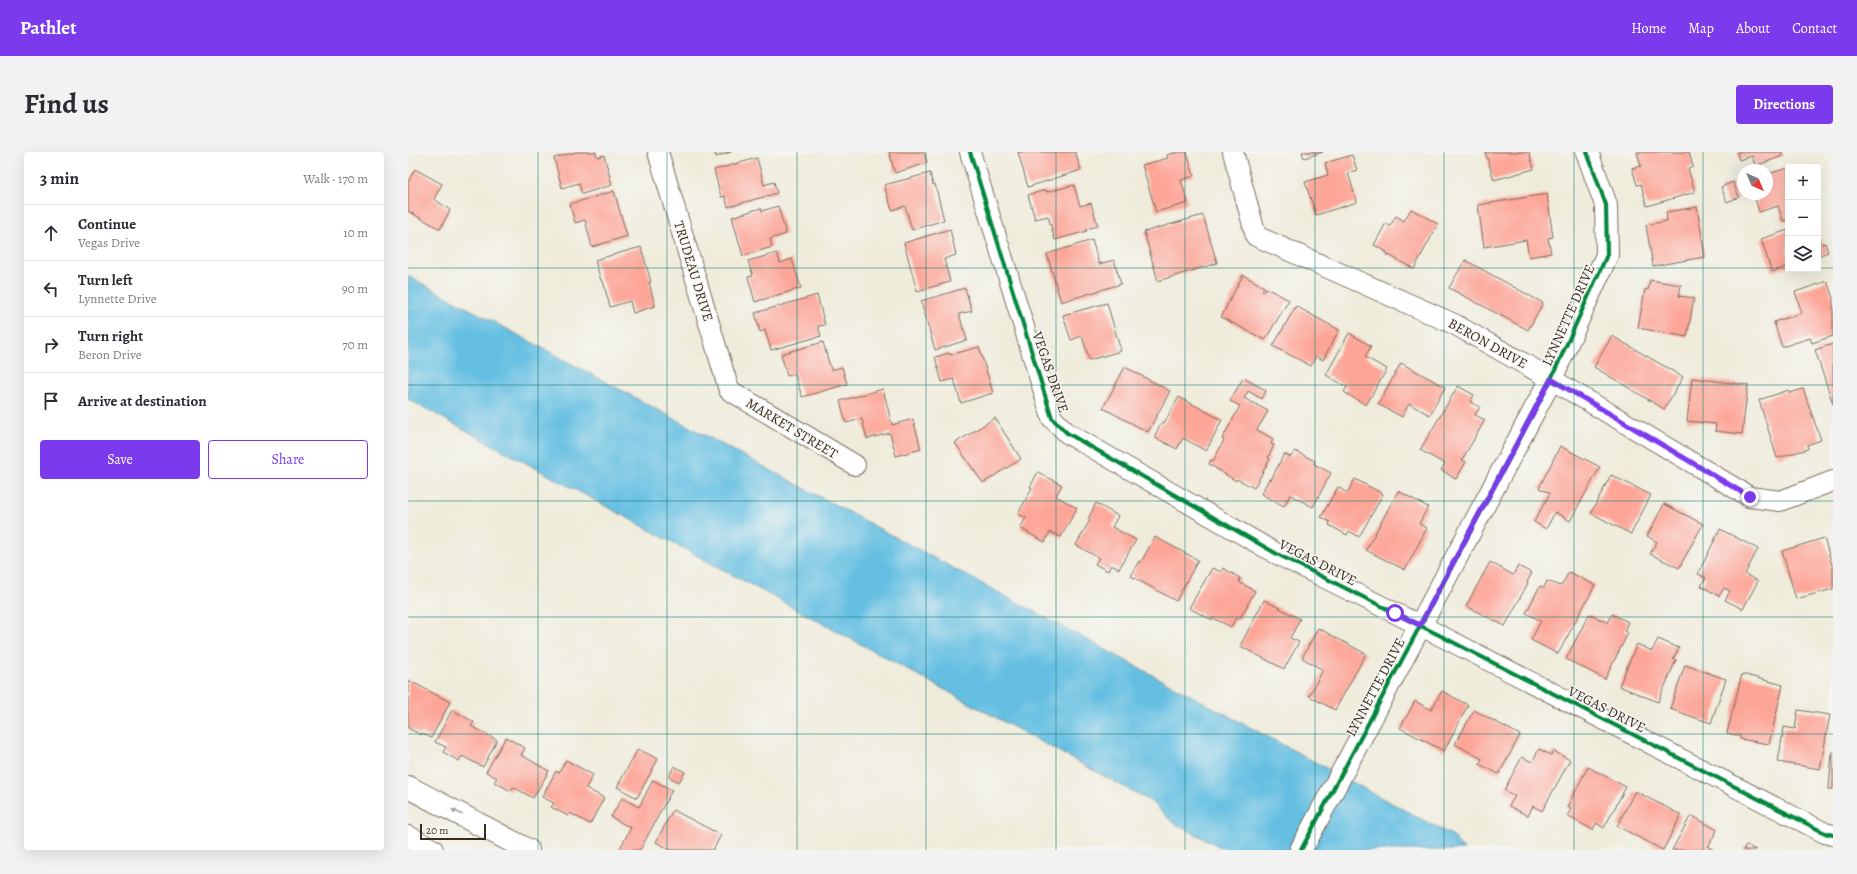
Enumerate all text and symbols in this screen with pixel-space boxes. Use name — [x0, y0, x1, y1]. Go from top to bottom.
text: Pathlet — [20, 15, 76, 41]
text: Home — [1631, 19, 1666, 38]
text: Map — [1688, 19, 1714, 38]
text: About — [1736, 19, 1770, 38]
text: Contact — [1792, 19, 1837, 38]
text: Find us — [24, 85, 109, 123]
button: Directions — [1736, 85, 1833, 124]
north arrow — [1737, 164, 1773, 200]
map controls — [1785, 164, 1821, 272]
button: + — [1785, 164, 1821, 200]
text: 3 min — [40, 167, 79, 190]
text: Walk · 170 m — [303, 170, 368, 187]
button: − — [1785, 200, 1821, 236]
text: Continue — [78, 214, 136, 234]
street label: TRUDEAU DRIVE — [669, 219, 718, 324]
icon: ahead — [40, 222, 62, 244]
text: 10 m — [343, 224, 368, 241]
text: Vegas Drive — [78, 234, 140, 251]
button: layers — [1785, 236, 1821, 272]
street label: LYNNETTE DRIVE — [1538, 261, 1599, 369]
text: Turn left — [78, 270, 133, 290]
icon: left — [40, 278, 62, 300]
text: 90 m — [342, 280, 368, 297]
text: Lynnette Drive — [78, 290, 156, 307]
street label: BERON DRIVE — [1445, 314, 1531, 373]
text: Turn right — [78, 326, 143, 346]
street label: VEGAS DRIVE — [1027, 328, 1073, 415]
icon: right — [40, 334, 62, 356]
text: 70 m — [342, 336, 368, 353]
text: Beron Drive — [78, 346, 142, 363]
icon: arrive — [40, 390, 62, 412]
text: Arrive at destination — [78, 391, 207, 411]
street label: MARKET STREET — [742, 394, 841, 464]
button: Save — [40, 440, 200, 479]
button: Share — [208, 440, 368, 479]
route end — [1741, 488, 1759, 506]
street label: VEGAS DRIVE — [1275, 534, 1360, 590]
route start — [1386, 604, 1404, 622]
street label: LYNNETTE DRIVE — [1341, 635, 1409, 740]
street label: VEGAS DRIVE — [1564, 681, 1649, 737]
one-way arrow — [451, 809, 462, 816]
scale bar — [420, 822, 486, 841]
text: 20 m — [426, 823, 448, 838]

